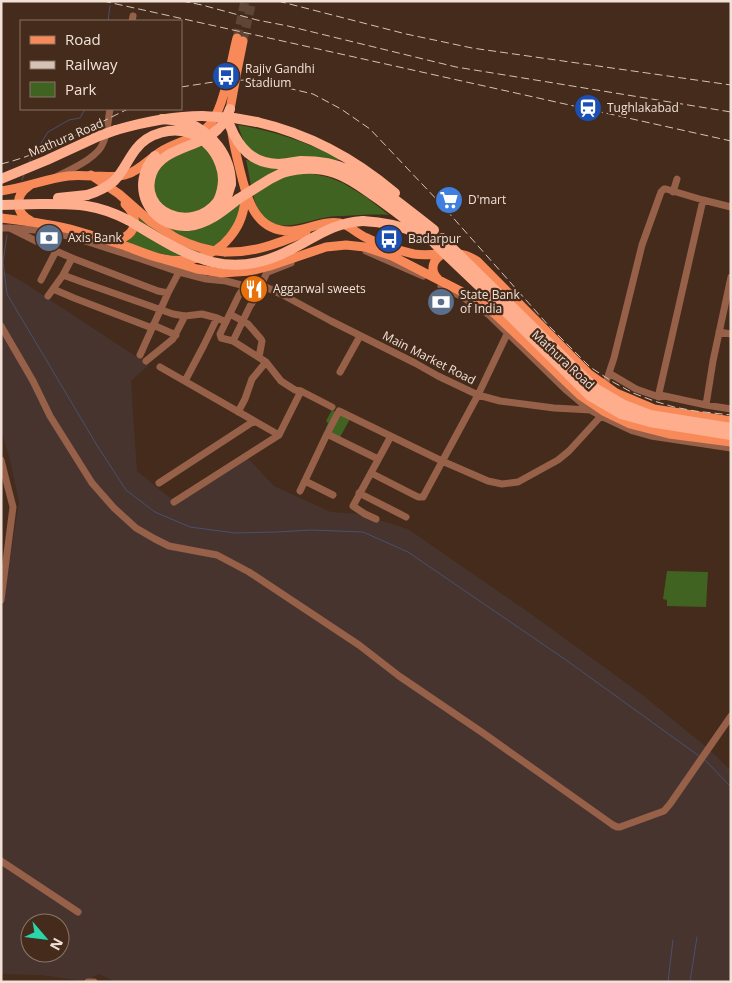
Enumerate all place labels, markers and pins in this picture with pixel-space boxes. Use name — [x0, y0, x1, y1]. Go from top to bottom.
place label: Rajiv Gandhi Stadium — [245, 60, 315, 91]
bus stop icon: Rajiv Gandhi Stadium — [211, 61, 241, 91]
station icon: Tughlakabad — [573, 93, 603, 123]
place label: Tughlakabad — [607, 99, 679, 116]
supermarket icon: D'mart — [434, 185, 464, 215]
place label: D'mart — [468, 191, 506, 208]
bank icon: Axis Bank — [34, 223, 64, 253]
bus stop icon: Badarpur — [374, 224, 404, 254]
place label: Axis Bank — [68, 229, 123, 246]
place label: Badarpur — [408, 230, 461, 247]
restaurant icon: Aggarwal sweets — [239, 274, 269, 304]
place label: Aggarwal sweets — [273, 280, 366, 297]
place label: State Bank of India — [460, 286, 520, 317]
bank icon: State Bank of India — [426, 287, 456, 317]

